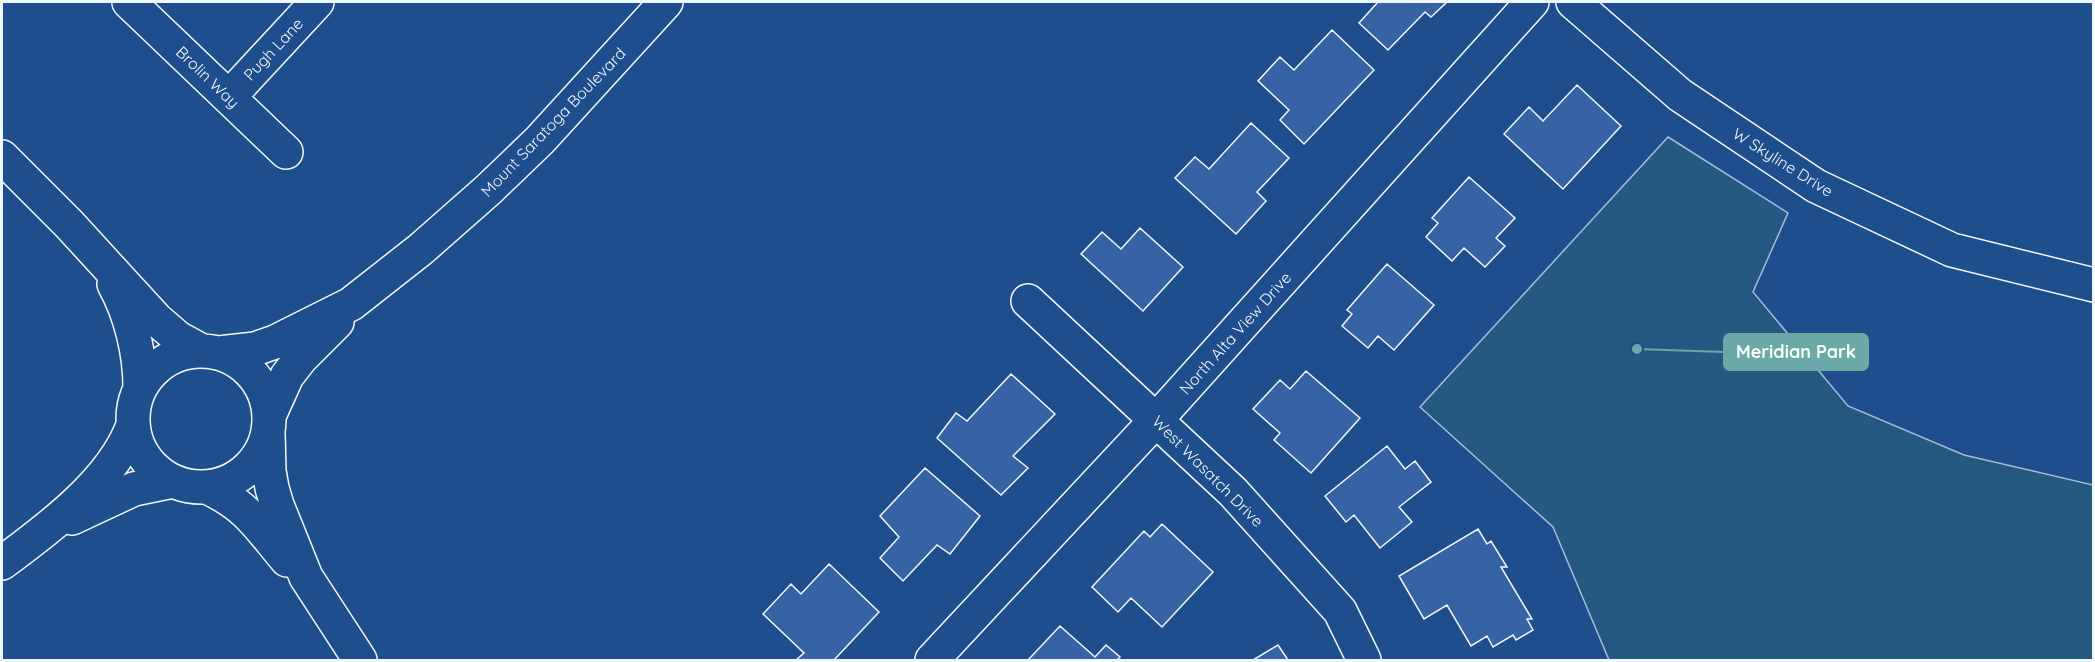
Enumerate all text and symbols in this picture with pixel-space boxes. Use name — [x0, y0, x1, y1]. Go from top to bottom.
street label: Pugh Lane — [239, 14, 307, 84]
street label: Brolin Way — [172, 42, 244, 112]
street label: Mount Saratoga Boulevard — [476, 43, 630, 201]
street label: W Skyline Drive — [1729, 123, 1837, 201]
street label: North Alta View Drive — [1175, 268, 1295, 398]
callout: Meridian Park — [1724, 334, 1868, 370]
text: Meridian Park — [1736, 340, 1856, 363]
street label: West Wasatch Drive — [1148, 411, 1268, 531]

